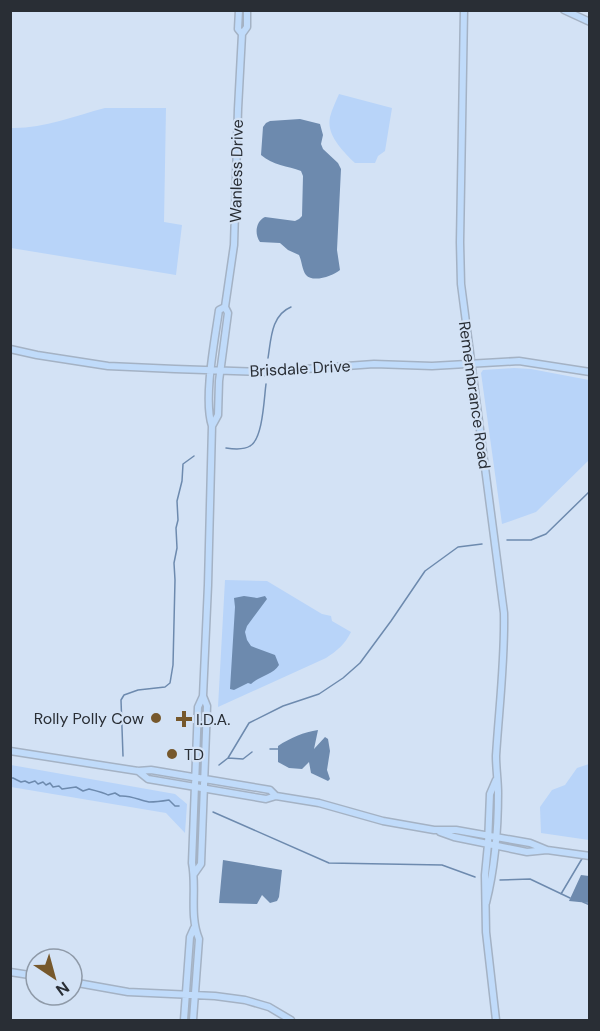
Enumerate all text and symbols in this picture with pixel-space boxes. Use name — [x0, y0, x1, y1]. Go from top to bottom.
street label: Wanless Drive — [225, 119, 248, 223]
street label: Remembrance Road — [454, 320, 495, 470]
street label: Brisdale Drive — [249, 355, 351, 382]
place label: Rolly Polly Cow — [34, 708, 144, 729]
place label: I.D.A. — [196, 709, 230, 730]
marker: Rolly Polly Cow — [149, 711, 163, 725]
marker: I.D.A. — [177, 712, 191, 726]
place label: TD — [184, 744, 204, 765]
marker: TD — [165, 747, 179, 761]
north arrow — [24, 947, 84, 1007]
text: N — [52, 977, 73, 1001]

